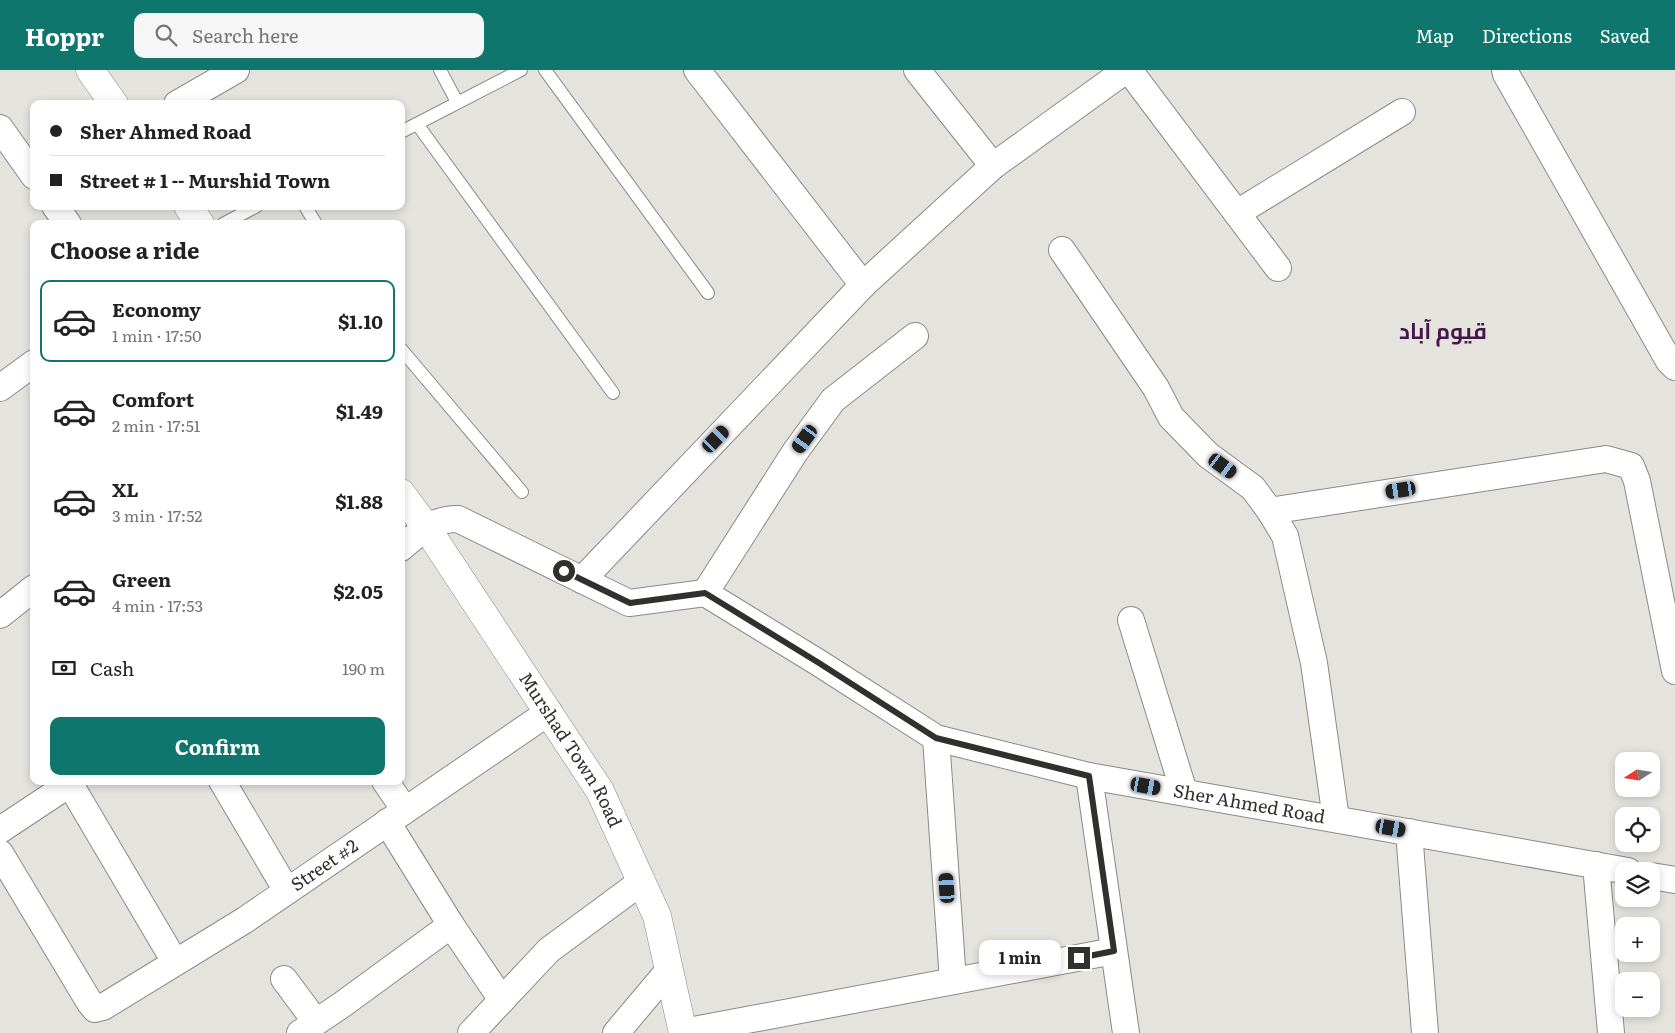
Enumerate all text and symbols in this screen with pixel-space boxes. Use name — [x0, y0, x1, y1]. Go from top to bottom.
search box — [134, 13, 484, 58]
text: Hoppr — [25, 18, 104, 53]
icon: search — [152, 21, 180, 49]
text: Search here — [192, 21, 299, 49]
text: Map — [1416, 22, 1454, 49]
text: Directions — [1482, 22, 1572, 49]
text: Saved — [1600, 22, 1650, 49]
text: Sher Ahmed Road — [80, 117, 252, 145]
text: Street # 1 -- Murshid Town — [80, 166, 330, 194]
text: Choose a ride — [50, 233, 199, 266]
text: Economy — [112, 295, 201, 323]
icon: car — [52, 299, 97, 344]
text: $1.10 — [338, 307, 383, 335]
district label: قیوم آباد — [1399, 313, 1487, 347]
text: 1 min · 17:50 — [112, 323, 201, 347]
text: Comfort — [112, 385, 194, 413]
icon: car — [52, 389, 97, 434]
text: $1.49 — [336, 397, 383, 425]
text: 2 min · 17:51 — [112, 413, 200, 437]
car — [790, 422, 819, 456]
car — [700, 423, 731, 455]
car — [1206, 451, 1239, 481]
text: XL — [112, 475, 139, 503]
icon: car — [52, 479, 97, 524]
car — [1385, 480, 1416, 500]
text: $1.88 — [335, 487, 383, 515]
text: 3 min · 17:52 — [112, 503, 202, 527]
route start — [553, 560, 575, 582]
text: Green — [112, 565, 171, 593]
icon: car — [52, 569, 97, 614]
text: $2.05 — [333, 577, 383, 605]
text: 4 min · 17:53 — [112, 593, 203, 617]
icon: cash — [50, 654, 78, 682]
text: Cash — [90, 654, 134, 682]
text: 190 m — [342, 656, 385, 680]
street label: Murshad Town Road — [513, 666, 630, 831]
button: Confirm — [50, 717, 385, 775]
north arrow — [1615, 752, 1660, 798]
map controls — [1615, 752, 1660, 1017]
car — [1129, 776, 1162, 796]
street label: Sher Ahmed Road — [1171, 776, 1328, 829]
button: locate — [1615, 807, 1660, 852]
car — [1374, 818, 1407, 838]
street label: Street #2 — [285, 832, 363, 897]
button: layers — [1615, 862, 1660, 907]
car — [938, 873, 955, 903]
button: + — [1615, 917, 1660, 962]
callout: 1 min — [979, 940, 1062, 976]
text: 1 min — [999, 945, 1041, 969]
route end — [1068, 947, 1090, 969]
button: − — [1615, 972, 1660, 1017]

